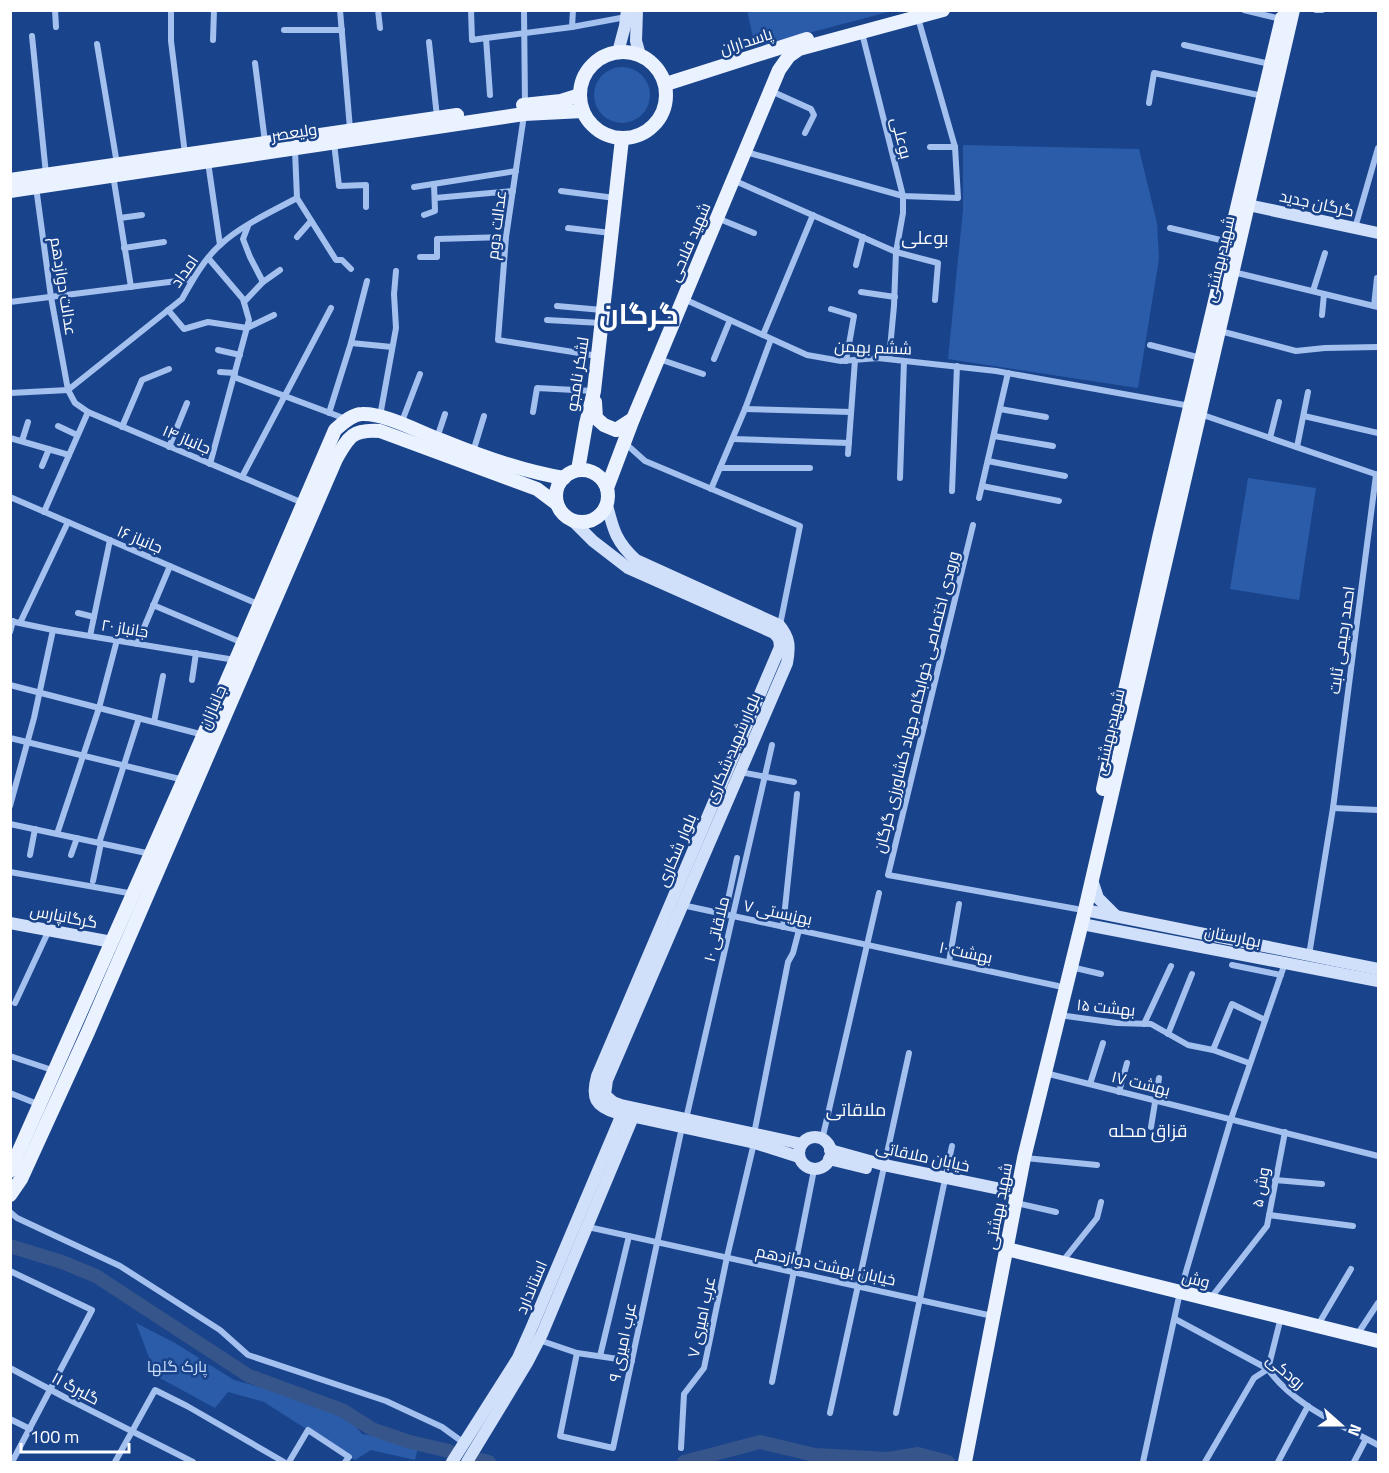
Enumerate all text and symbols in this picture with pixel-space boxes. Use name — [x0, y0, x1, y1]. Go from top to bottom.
street label: پاسداران — [716, 21, 776, 61]
street label: بوعلی — [885, 115, 919, 161]
street label: ولیعصر — [268, 117, 319, 148]
street label: گرگان جدید — [1278, 183, 1356, 223]
street label: عدالت دوم — [480, 189, 512, 261]
street label: شهید فلاحی — [662, 199, 716, 285]
street label: شهید بهشتی — [1197, 213, 1241, 305]
district label: بوعلی — [901, 224, 949, 251]
street label: عدالت دوازدهم — [44, 235, 84, 337]
street label: امداد — [164, 250, 204, 292]
district label: گرگان — [599, 292, 679, 335]
street label: ششم بهمن — [834, 334, 912, 360]
street label: لشکر نامجو — [559, 335, 595, 413]
street label: جانباز ۱۴ — [159, 418, 215, 460]
street label: جانباز ۱۶ — [113, 519, 167, 559]
street label: ورودی اختصاصی خوابگاه جهاد کشاورزی گرگان — [867, 548, 965, 856]
street label: احمد رحیمی ثابت — [1322, 585, 1360, 695]
street label: ۲۰ جانباز — [100, 612, 150, 644]
street label: جانبازان — [192, 681, 232, 733]
street label: شهید بهشتی — [1087, 686, 1131, 778]
street label: بلوار شهید شکاری — [698, 689, 766, 807]
street label: بلوار شکاری — [650, 810, 702, 890]
street label: ۷ بهزیستی — [741, 893, 815, 931]
street label: ۱۰ ملاقاتی — [697, 894, 735, 964]
street label: گرگانپارس — [28, 898, 100, 934]
street label: بهارستان — [1203, 919, 1263, 953]
street label: بهشت ۱۰ — [937, 935, 995, 969]
street label: بهشت ۱۵ — [1075, 992, 1137, 1022]
street label: بهشت ۱۷ — [1109, 1064, 1173, 1102]
district label: ملاقاتی — [826, 1096, 886, 1123]
district label: قزاق محله — [1108, 1117, 1188, 1144]
street label: خیابان ملاقاتی — [874, 1134, 972, 1178]
street label: شهید بهشتی — [978, 1161, 1018, 1251]
street label: وش ۵ — [1245, 1165, 1275, 1209]
street label: خیابان بهشت دوازدهم — [754, 1238, 898, 1292]
street label: استاندارد — [509, 1257, 553, 1317]
street label: وش — [1179, 1264, 1213, 1294]
street label: ۷ عرب امیری — [681, 1274, 721, 1360]
street label: ۹ عرب امیری — [602, 1300, 642, 1384]
street label: رودکی — [1261, 1347, 1311, 1395]
park label: پارک گلها — [147, 1354, 208, 1378]
street label: گلبرگ ۱۱ — [48, 1365, 104, 1411]
north arrow — [1311, 1395, 1371, 1455]
scale bar — [21, 1416, 129, 1454]
text: N — [1342, 1421, 1368, 1440]
text: 100 m — [30, 1423, 79, 1450]

